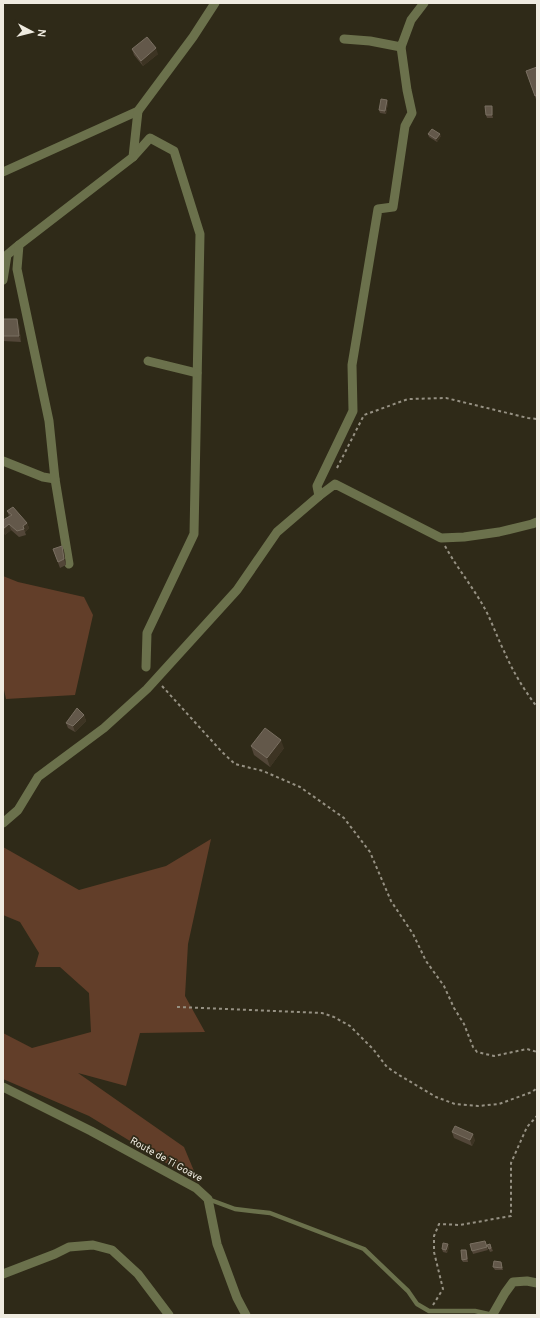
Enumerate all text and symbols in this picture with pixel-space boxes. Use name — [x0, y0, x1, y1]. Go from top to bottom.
north arrow — [12, 12, 52, 52]
text: N — [34, 28, 48, 38]
street label: Route de Ti Goave — [127, 1135, 205, 1185]

